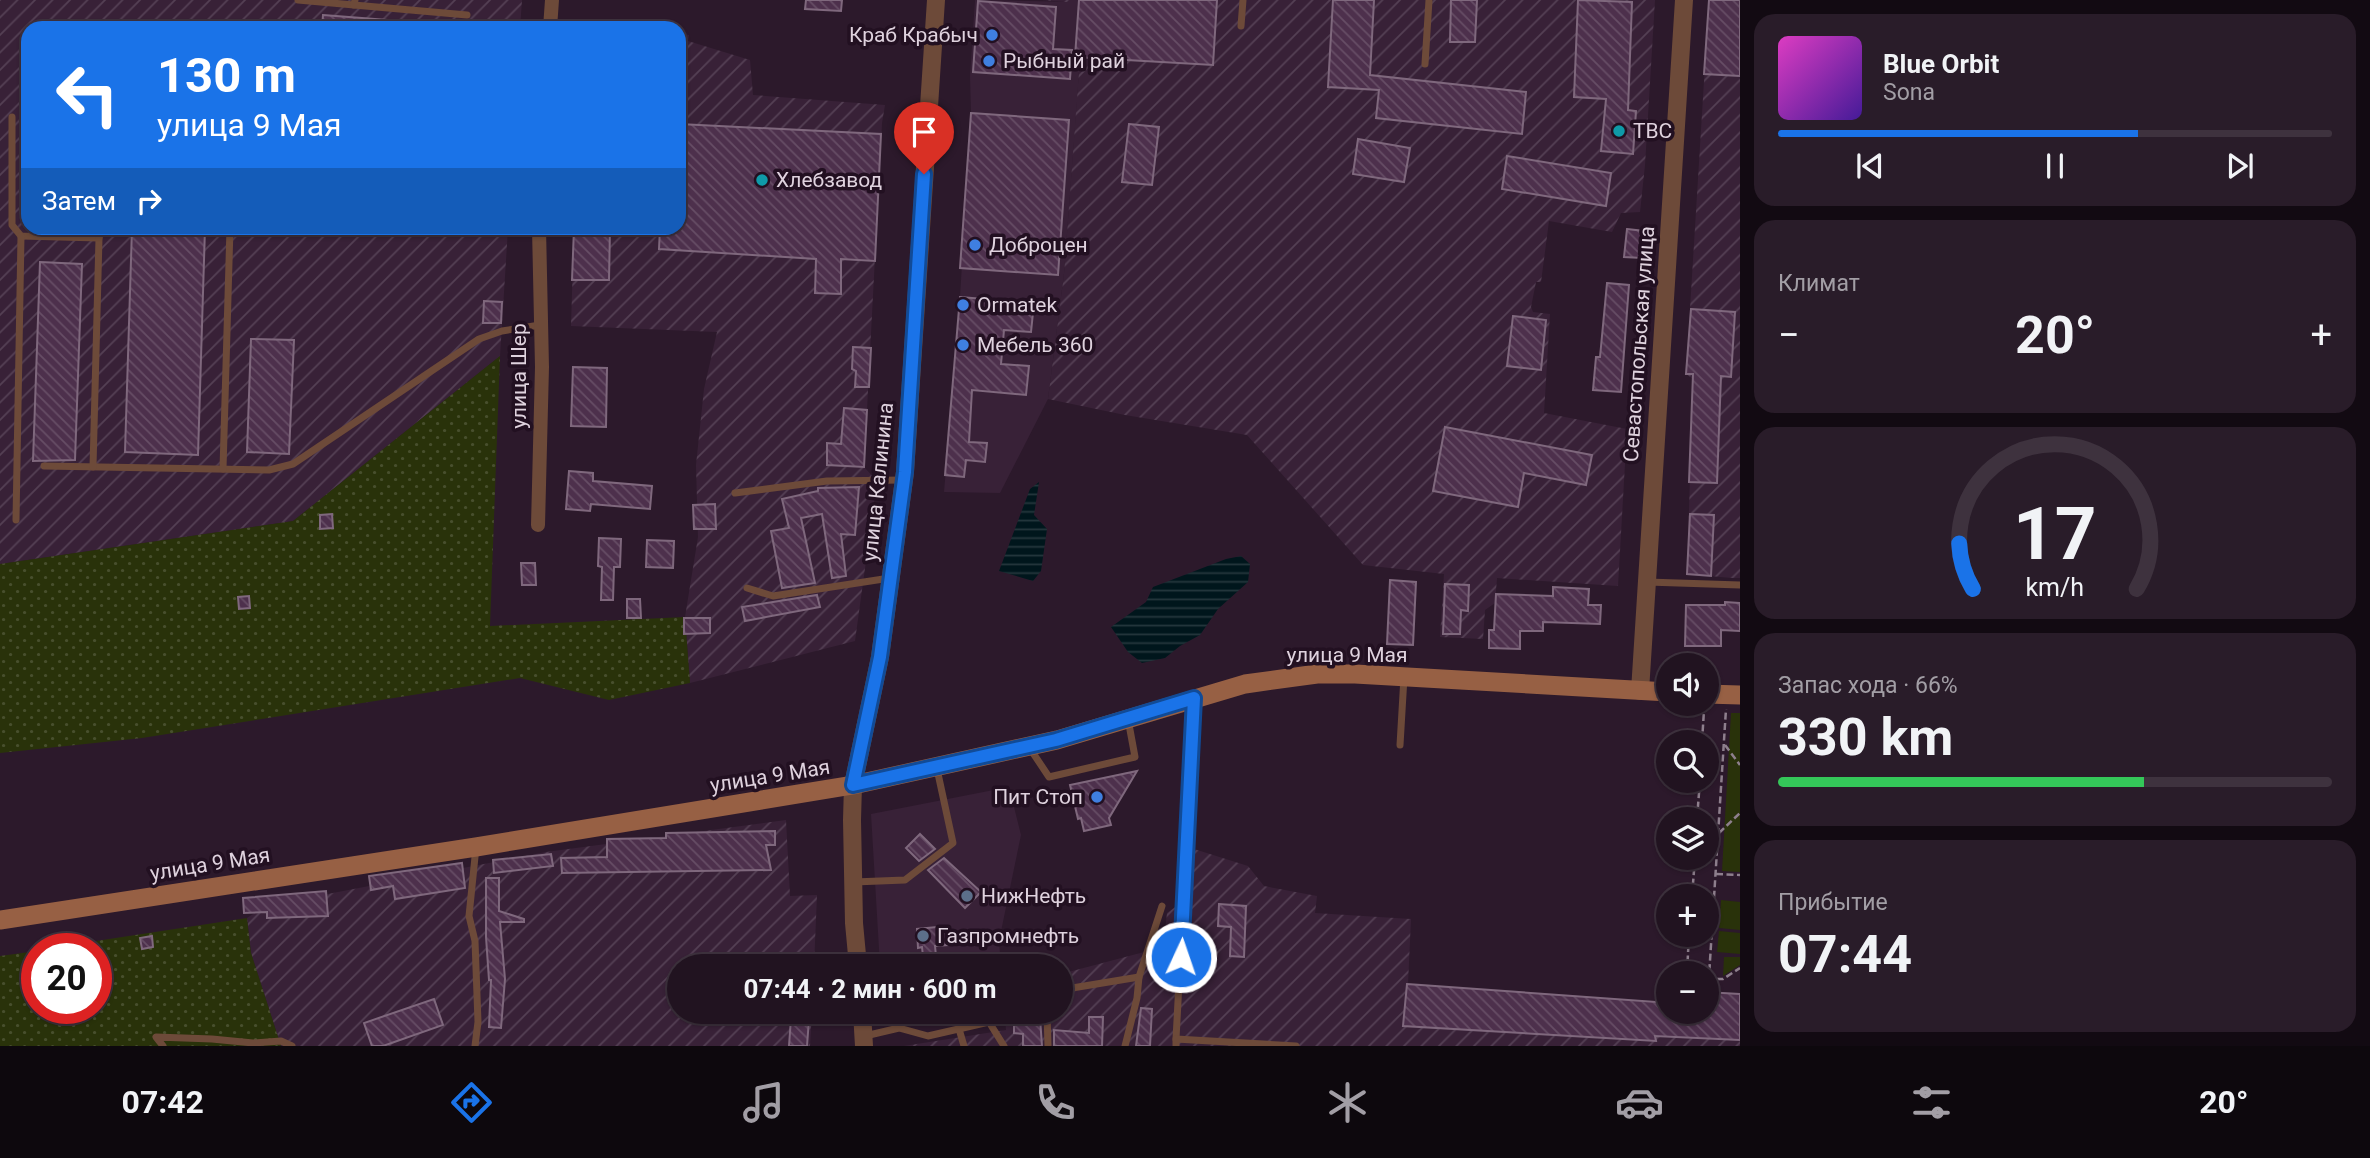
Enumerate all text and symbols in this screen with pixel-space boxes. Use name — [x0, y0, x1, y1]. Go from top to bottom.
place label: Краб Крабыч — [849, 23, 978, 47]
marker: Краб Крабыч — [984, 27, 1000, 43]
text: 130 m — [157, 47, 296, 104]
icon: left — [42, 49, 133, 140]
place label: Рыбный рай — [1003, 49, 1125, 73]
text: Blue Orbit — [1883, 49, 1999, 79]
marker: Рыбный рай — [981, 53, 997, 69]
text: Sona — [1883, 79, 1935, 106]
pin — [894, 102, 954, 174]
text: улица 9 Мая — [157, 106, 342, 144]
icon: arrive — [905, 113, 943, 151]
place label: ТВС — [1633, 119, 1672, 143]
marker: ТВС — [1611, 123, 1627, 139]
icon: previous — [1851, 147, 1889, 185]
icon: pause — [2036, 147, 2074, 185]
icon: next — [2221, 147, 2259, 185]
place label: Хлебзавод — [776, 168, 883, 192]
marker: Хлебзавод — [754, 172, 770, 188]
icon: right — [130, 182, 168, 220]
text: Затем — [42, 186, 116, 216]
street label: Севастопольская улица — [1619, 225, 1659, 463]
place label: Доброцен — [989, 233, 1088, 257]
marker: Доброцен — [967, 237, 983, 253]
text: Климат — [1778, 270, 1860, 297]
place label: Ormatek — [977, 293, 1057, 317]
marker: Ormatek — [955, 297, 971, 313]
text: 20° — [2015, 305, 2095, 366]
text: − — [1778, 313, 1800, 357]
text: + — [2310, 313, 2332, 357]
street label: улица Шер — [507, 323, 531, 429]
place label: Мебель 360 — [977, 333, 1093, 357]
marker: Мебель 360 — [955, 337, 971, 353]
street label: улица Калинина — [858, 401, 898, 563]
text: 17 — [2013, 491, 2097, 577]
text: km/h — [2026, 573, 2084, 602]
street label: улица 9 Мая — [1286, 643, 1408, 667]
map controls — [1656, 653, 1719, 1024]
button: sound — [1656, 653, 1719, 716]
text: Запас хода · 66% — [1778, 672, 1958, 699]
text: 330 km — [1778, 707, 1953, 768]
button: search — [1656, 730, 1719, 793]
street label: улица 9 Мая — [708, 755, 832, 797]
place label: Пит Стоп — [993, 785, 1083, 809]
marker: Пит Стоп — [1089, 789, 1105, 805]
button: layers — [1656, 807, 1719, 870]
street label: улица 9 Мая — [148, 843, 272, 885]
place label: НижНефть — [981, 884, 1086, 908]
button: + — [1656, 884, 1719, 947]
marker: НижНефть — [959, 888, 975, 904]
text: Прибытие — [1778, 889, 1888, 916]
position arrow — [1144, 920, 1218, 994]
place label: Газпромнефть — [937, 924, 1079, 948]
text: 07:44 — [1778, 924, 1912, 985]
marker: Газпромнефть — [915, 928, 931, 944]
speed limit sign: 20 — [21, 933, 112, 1024]
button: − — [1656, 961, 1719, 1024]
text: 07:44 · 2 мин · 600 m — [744, 974, 996, 1004]
icon: directions — [447, 1078, 496, 1127]
icon: music — [739, 1078, 788, 1127]
icon: phone — [1031, 1078, 1080, 1127]
icon: climate — [1323, 1078, 1372, 1127]
icon: car — [1615, 1078, 1664, 1127]
icon: filters — [1907, 1078, 1956, 1127]
text: 07:42 — [122, 1083, 204, 1121]
text: 20° — [2199, 1083, 2248, 1121]

